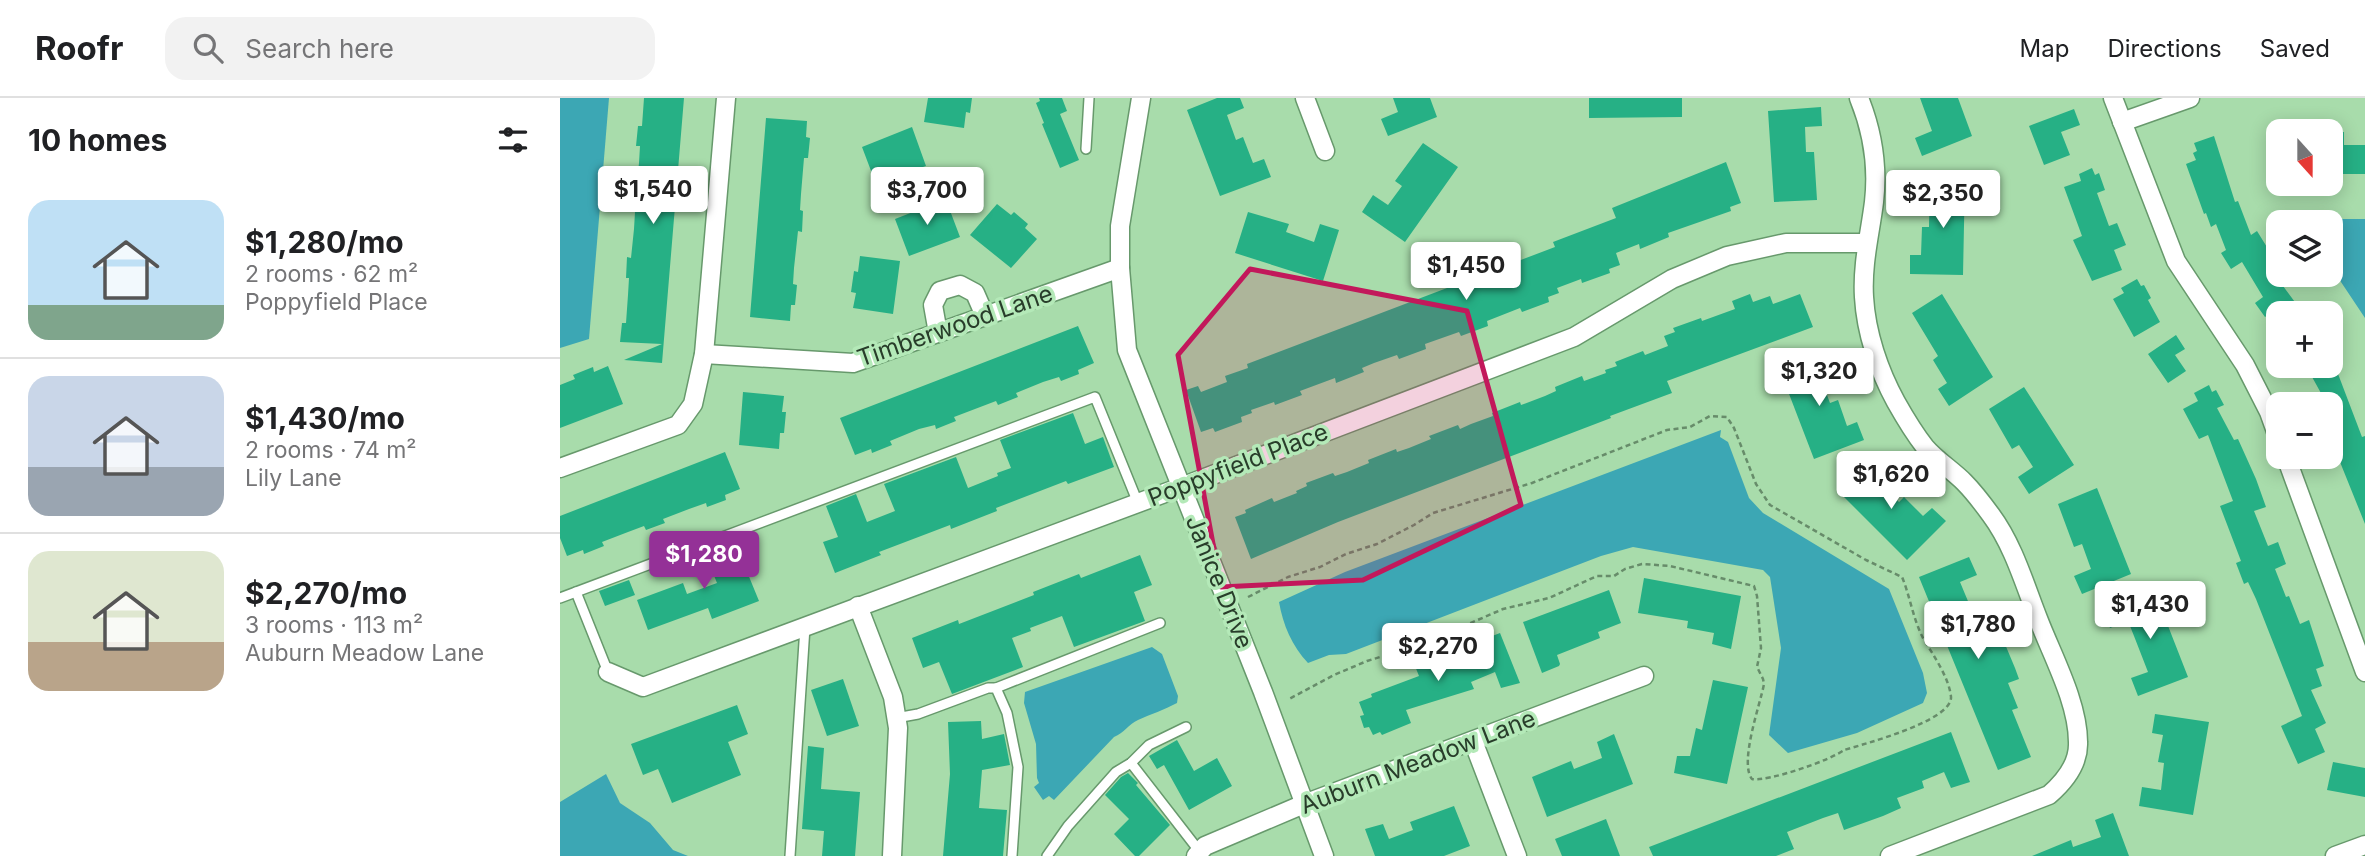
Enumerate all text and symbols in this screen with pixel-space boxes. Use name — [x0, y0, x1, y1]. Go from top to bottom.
search box — [165, 17, 655, 80]
text: Roofr — [35, 28, 123, 68]
icon: search — [189, 29, 227, 67]
text: Search here — [245, 33, 394, 64]
text: Map — [2020, 34, 2069, 63]
text: Directions — [2107, 34, 2222, 63]
text: Saved — [2260, 34, 2330, 63]
north arrow — [2266, 119, 2343, 196]
map controls — [2266, 119, 2343, 469]
icon: filters — [494, 121, 532, 159]
text: 10 homes — [28, 122, 167, 158]
pin: $1,540 — [596, 166, 710, 226]
pin: $3,700 — [870, 167, 984, 227]
pin: $2,350 — [1886, 170, 2000, 230]
text: $1,540 — [614, 175, 692, 203]
text: $3,700 — [887, 176, 967, 204]
text: $2,350 — [1902, 179, 1984, 207]
button: layers — [2266, 210, 2343, 287]
text: $1,280/mo — [245, 224, 404, 260]
icon: home — [84, 228, 168, 312]
pin: $1,450 — [1409, 242, 1523, 302]
text: $1,450 — [1427, 251, 1505, 279]
text: 2 rooms · 62 m² — [245, 260, 418, 288]
street label: Timberwood Lane — [853, 278, 1056, 373]
text: Poppyfield Place — [245, 288, 428, 316]
button: + — [2266, 301, 2343, 378]
pin: $1,320 — [1762, 348, 1876, 408]
text: $1,320 — [1781, 357, 1857, 385]
button: − — [2266, 392, 2343, 469]
text: $1,430/mo — [245, 400, 405, 436]
icon: home — [84, 404, 168, 488]
street label: Poppyfield Place — [1144, 417, 1332, 512]
text: 2 rooms · 74 m² — [245, 436, 417, 464]
pin: $1,620 — [1834, 452, 1948, 511]
text: $1,620 — [1853, 460, 1929, 488]
text: Lily Lane — [245, 464, 342, 492]
street label: Janice Drive — [1180, 511, 1259, 653]
pin: $1,280 — [647, 532, 761, 591]
text: $1,280 — [665, 540, 743, 568]
text: $2,270/mo — [245, 575, 407, 611]
icon: home — [84, 579, 168, 663]
pin: $1,430 — [2093, 582, 2207, 641]
text: $1,430 — [2111, 590, 2189, 618]
pin: $1,780 — [1921, 602, 2035, 661]
text: $1,780 — [1940, 610, 2016, 638]
text: 3 rooms · 113 m² — [245, 611, 423, 639]
pin: $2,270 — [1381, 624, 1495, 683]
text: $2,270 — [1398, 632, 1478, 660]
text: Auburn Meadow Lane — [245, 639, 484, 667]
street label: Auburn Meadow Lane — [1296, 703, 1540, 820]

